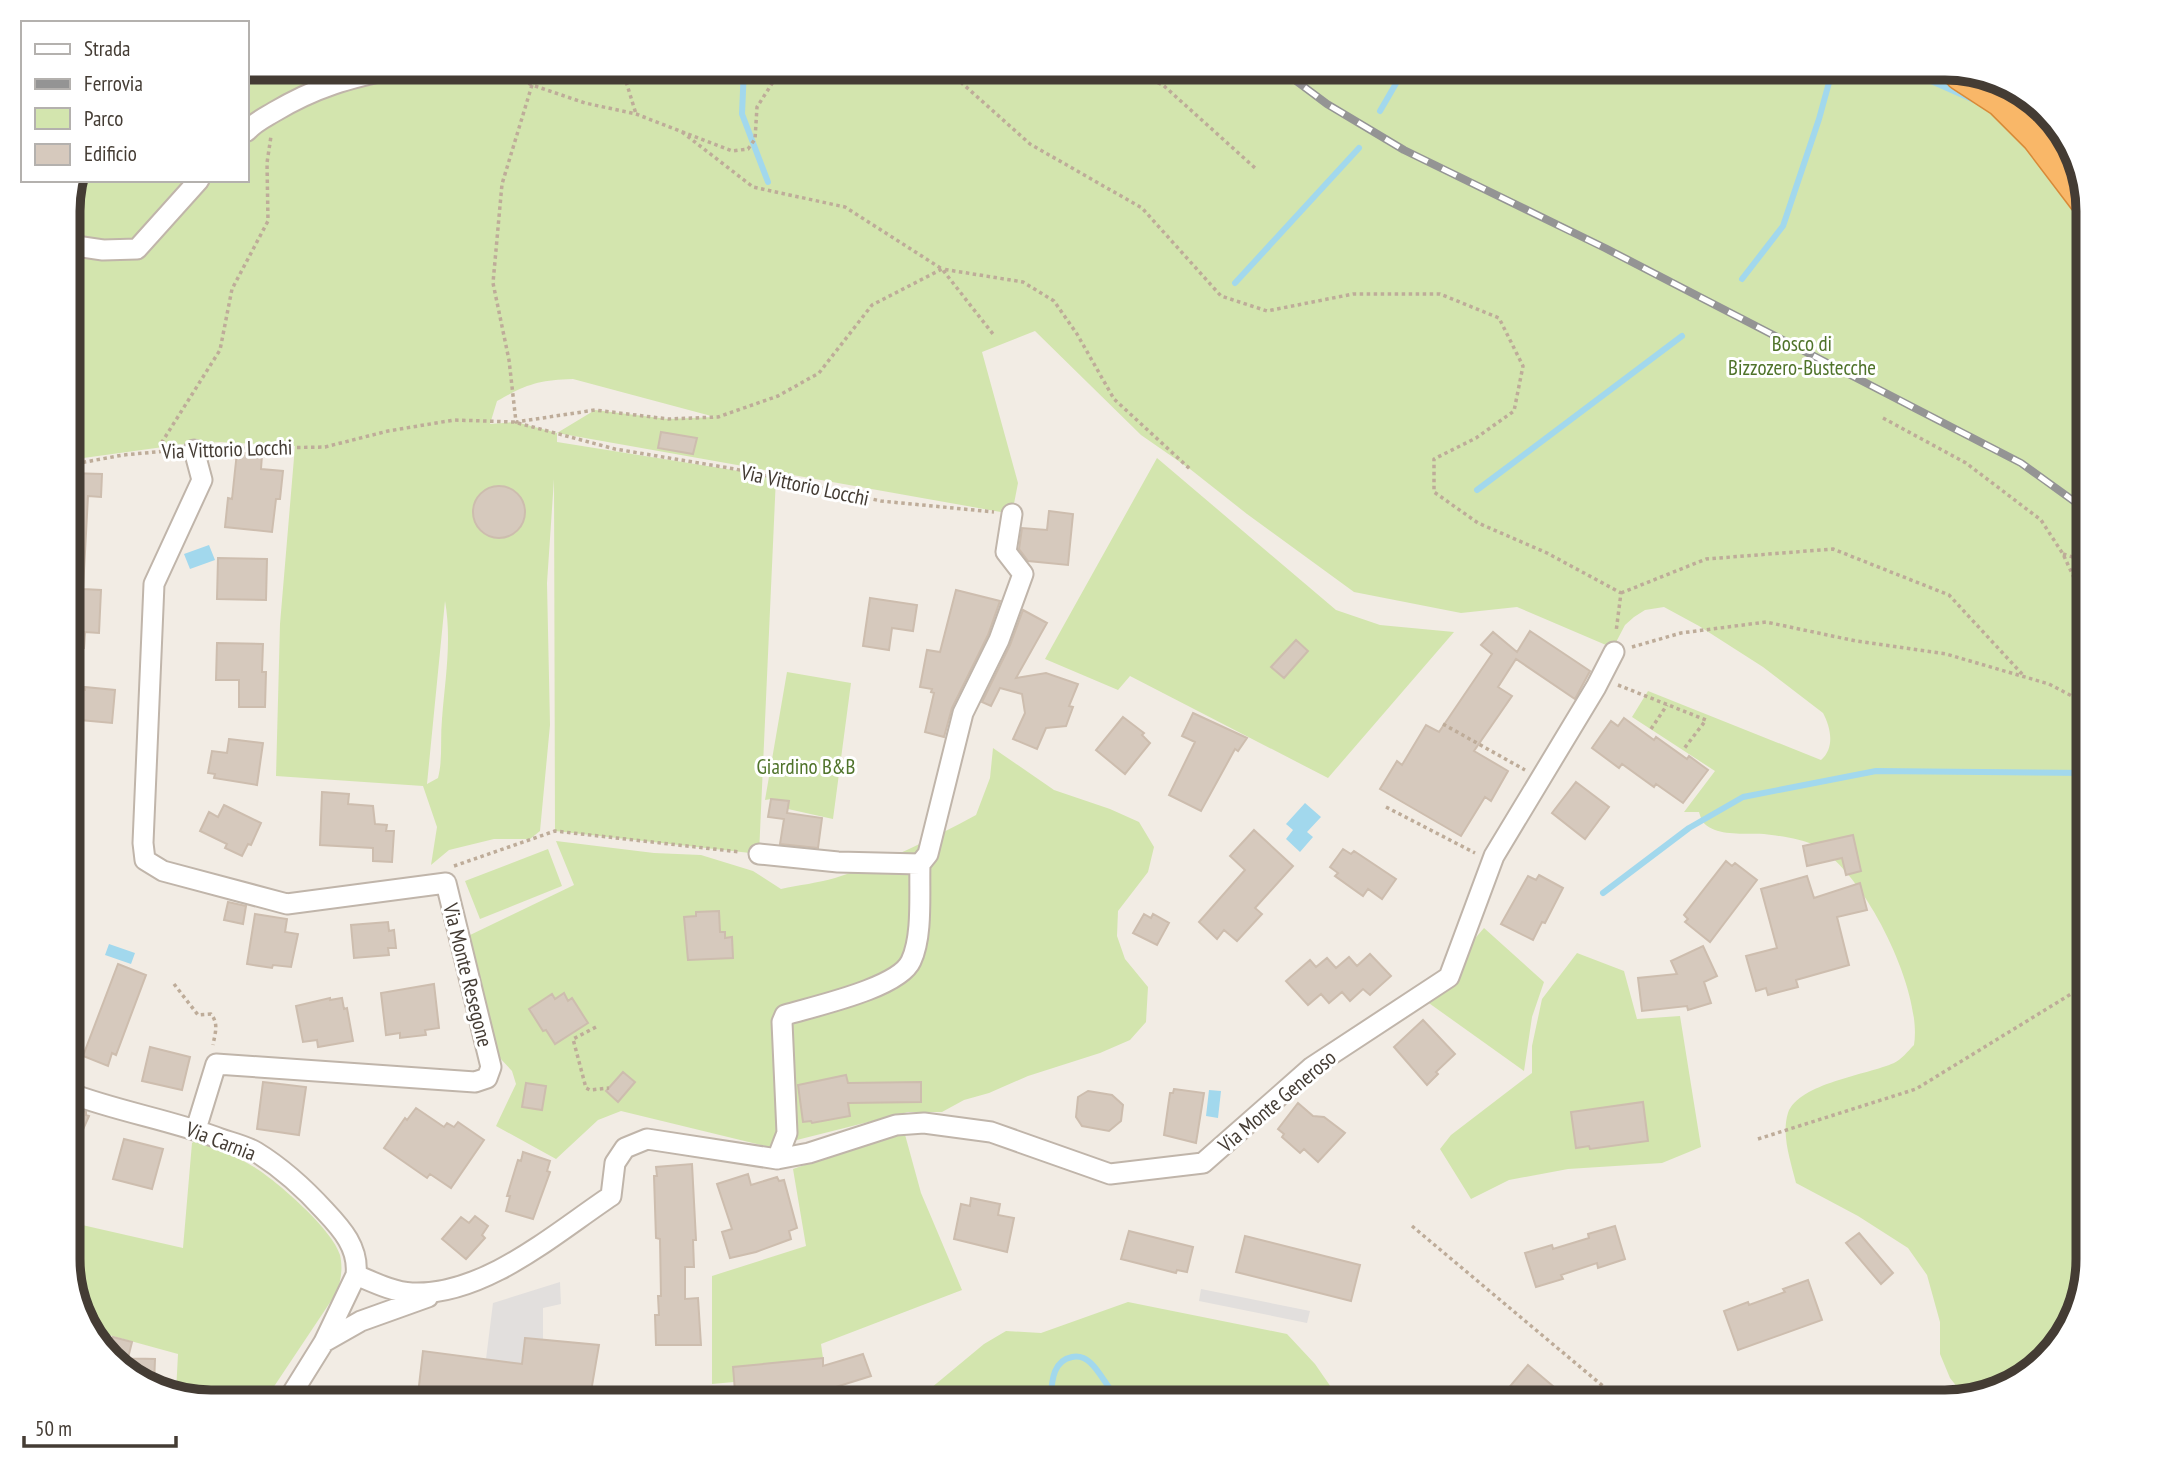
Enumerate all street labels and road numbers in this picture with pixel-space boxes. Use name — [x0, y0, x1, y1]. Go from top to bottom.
street label: Via Vittorio Locchi — [160, 433, 293, 465]
street label: Via Vittorio Locchi — [737, 458, 872, 512]
street label: Via Monte Resegone — [437, 899, 499, 1050]
street label: Via Monte Generoso — [1212, 1044, 1341, 1159]
street label: Via Carnia — [181, 1115, 260, 1167]

